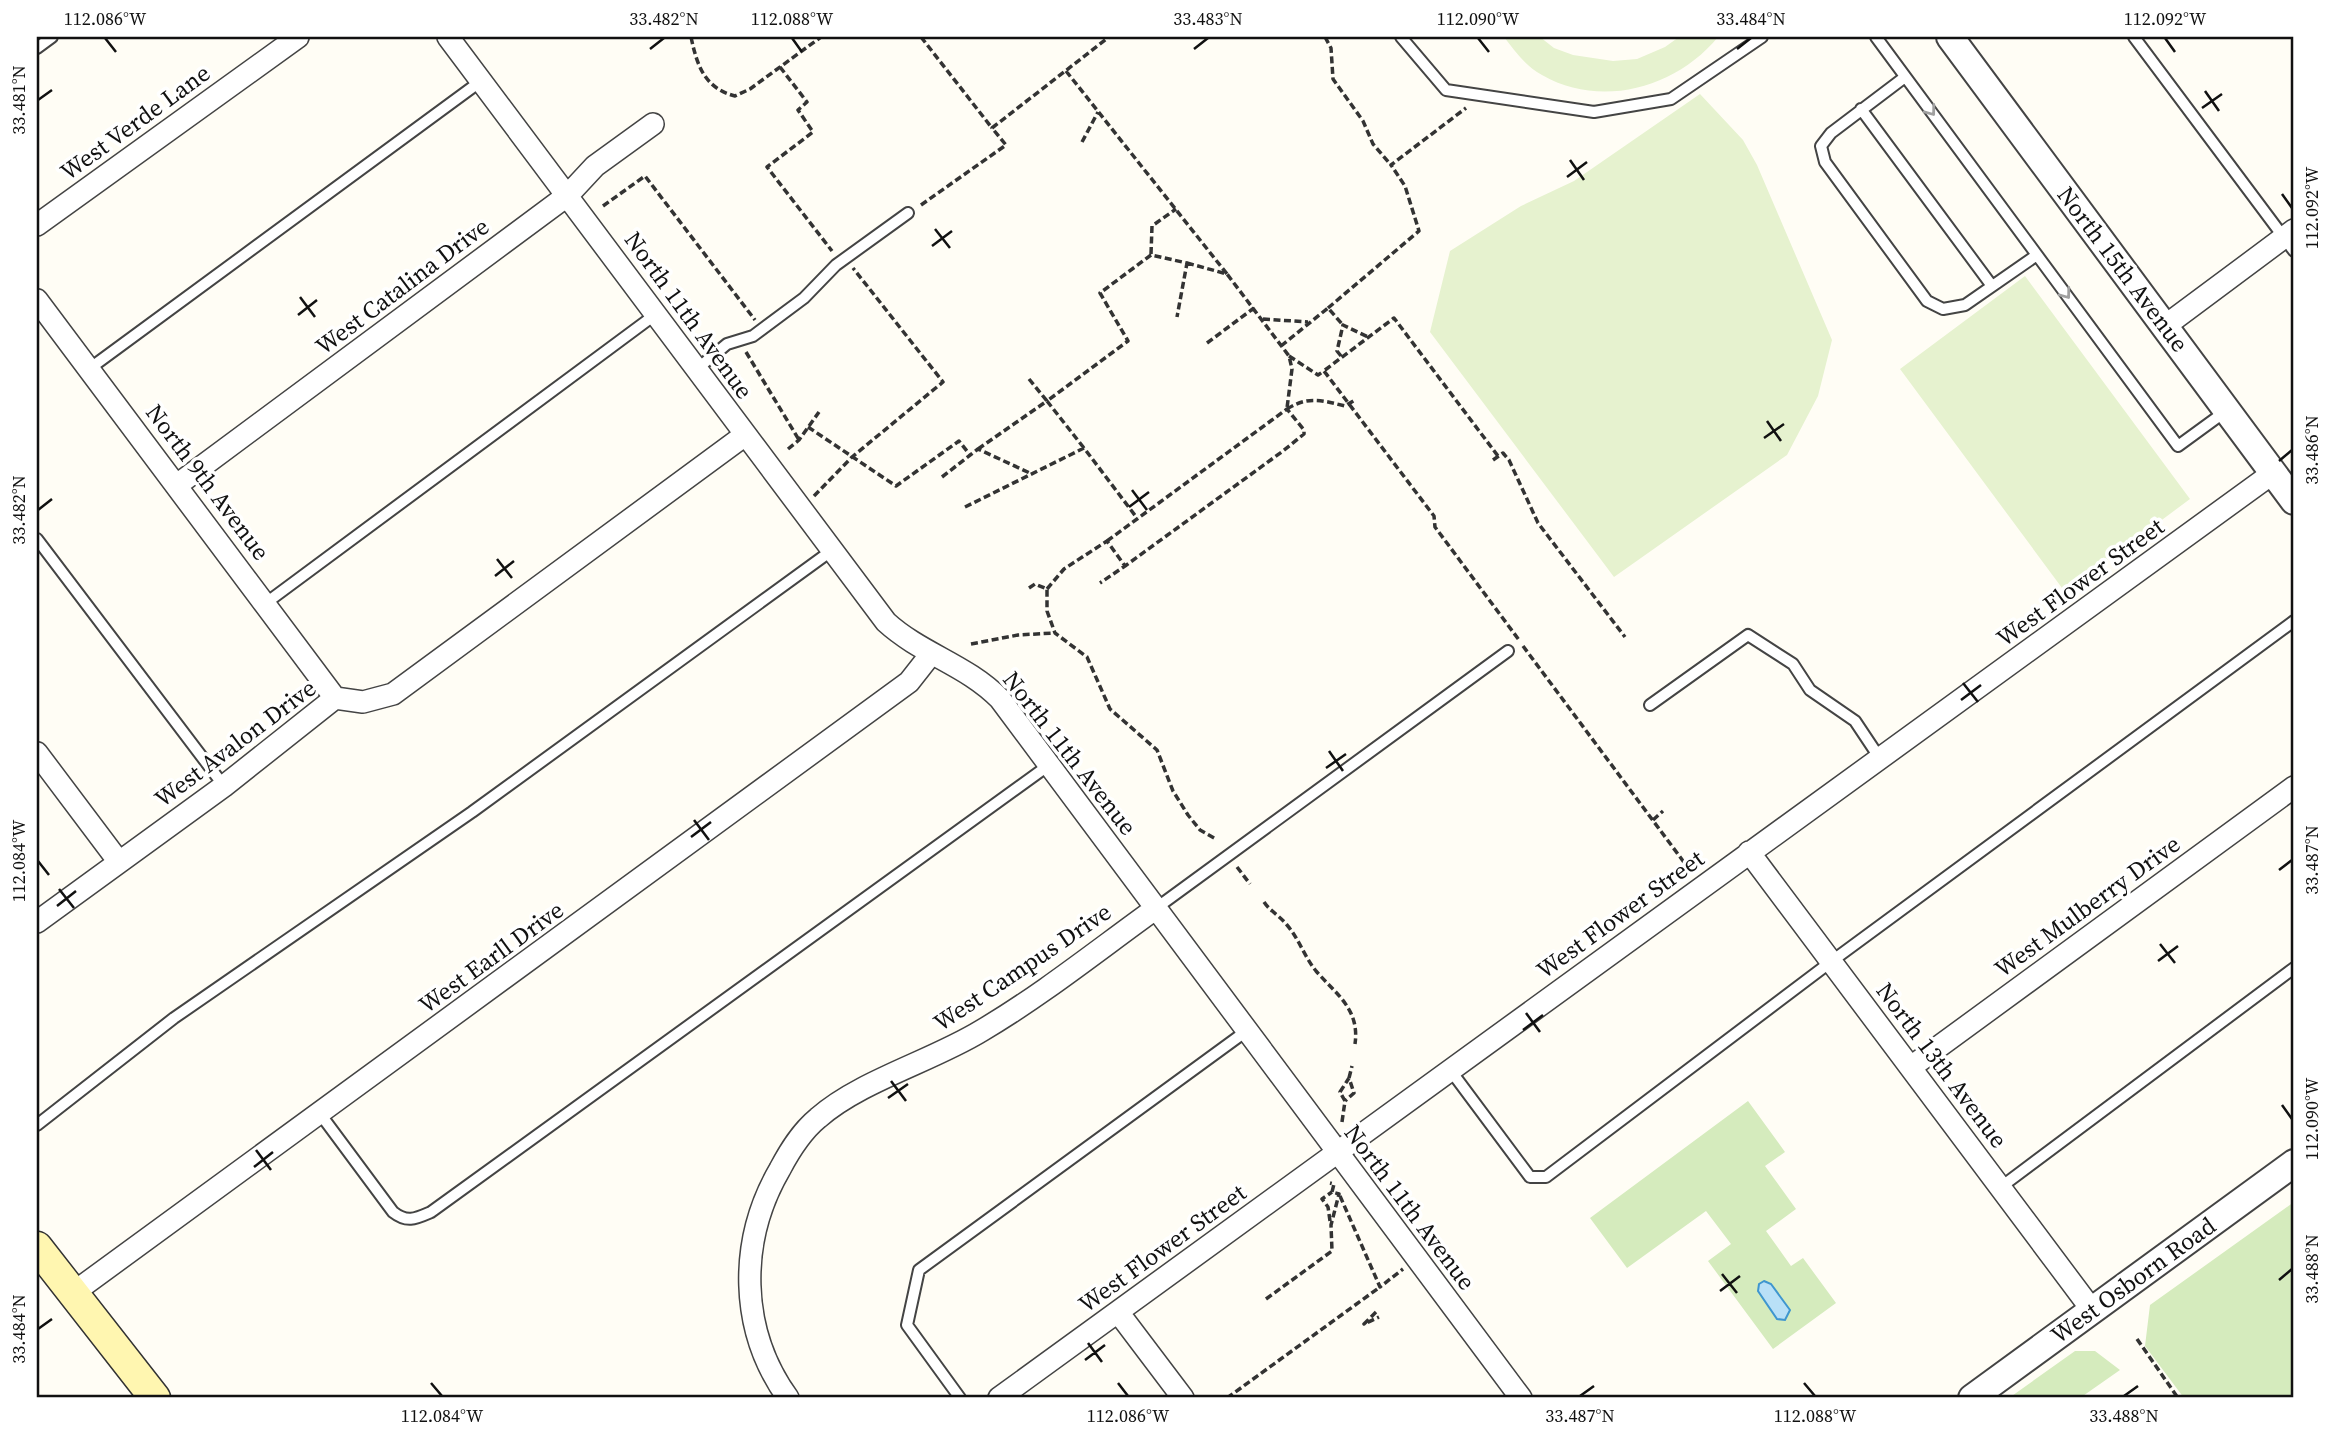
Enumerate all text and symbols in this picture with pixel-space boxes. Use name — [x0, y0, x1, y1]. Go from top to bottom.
text: 112.086°W — [64, 6, 147, 31]
text: 33.482°N — [629, 6, 699, 31]
text: 112.088°W — [751, 6, 834, 31]
text: 33.483°N — [1173, 6, 1243, 31]
text: 112.090°W — [1437, 6, 1520, 31]
text: 33.484°N — [1716, 6, 1786, 31]
text: 112.092°W — [2124, 6, 2207, 31]
street label: West Verde Lane — [53, 56, 217, 188]
text: 33.481°N — [6, 65, 31, 135]
one-way arrow — [1922, 103, 1935, 116]
text: 112.092°W — [2299, 166, 2324, 249]
street label: North 15th Avenue — [2050, 179, 2196, 359]
street label: West Catalina Drive — [308, 210, 496, 362]
street label: North 11th Avenue — [617, 225, 761, 405]
one-way arrow — [2058, 286, 2070, 299]
street label: North 9th Avenue — [138, 397, 278, 567]
text: 33.486°N — [2299, 415, 2324, 485]
text: 33.482°N — [6, 475, 31, 545]
street label: West Flower Street — [1990, 510, 2171, 654]
street label: North 11th Avenue — [996, 664, 1144, 842]
street label: West Avalon Drive — [148, 671, 322, 815]
text: 112.084°W — [6, 819, 31, 902]
text: 33.487°N — [2299, 825, 2324, 895]
street label: West Mulberry Drive — [1987, 827, 2187, 985]
street label: West Flower Street — [1530, 842, 1711, 986]
street label: West Earll Drive — [412, 893, 570, 1021]
street label: West Campus Drive — [927, 895, 1117, 1039]
street label: North 13th Avenue — [1869, 975, 2015, 1155]
text: 112.090°W — [2299, 1077, 2324, 1160]
street label: North 11th Avenue — [1337, 1117, 1483, 1297]
street label: West Flower Street — [1072, 1176, 1253, 1320]
street label: West Osborn Road — [2044, 1209, 2222, 1351]
text: 33.488°N — [2299, 1234, 2324, 1304]
text: 33.484°N — [6, 1294, 31, 1364]
text: 112.084°W — [401, 1403, 484, 1428]
text: 112.086°W — [1087, 1403, 1170, 1428]
text: 33.487°N — [1545, 1403, 1615, 1428]
text: 112.088°W — [1774, 1403, 1857, 1428]
text: 33.488°N — [2089, 1403, 2159, 1428]

